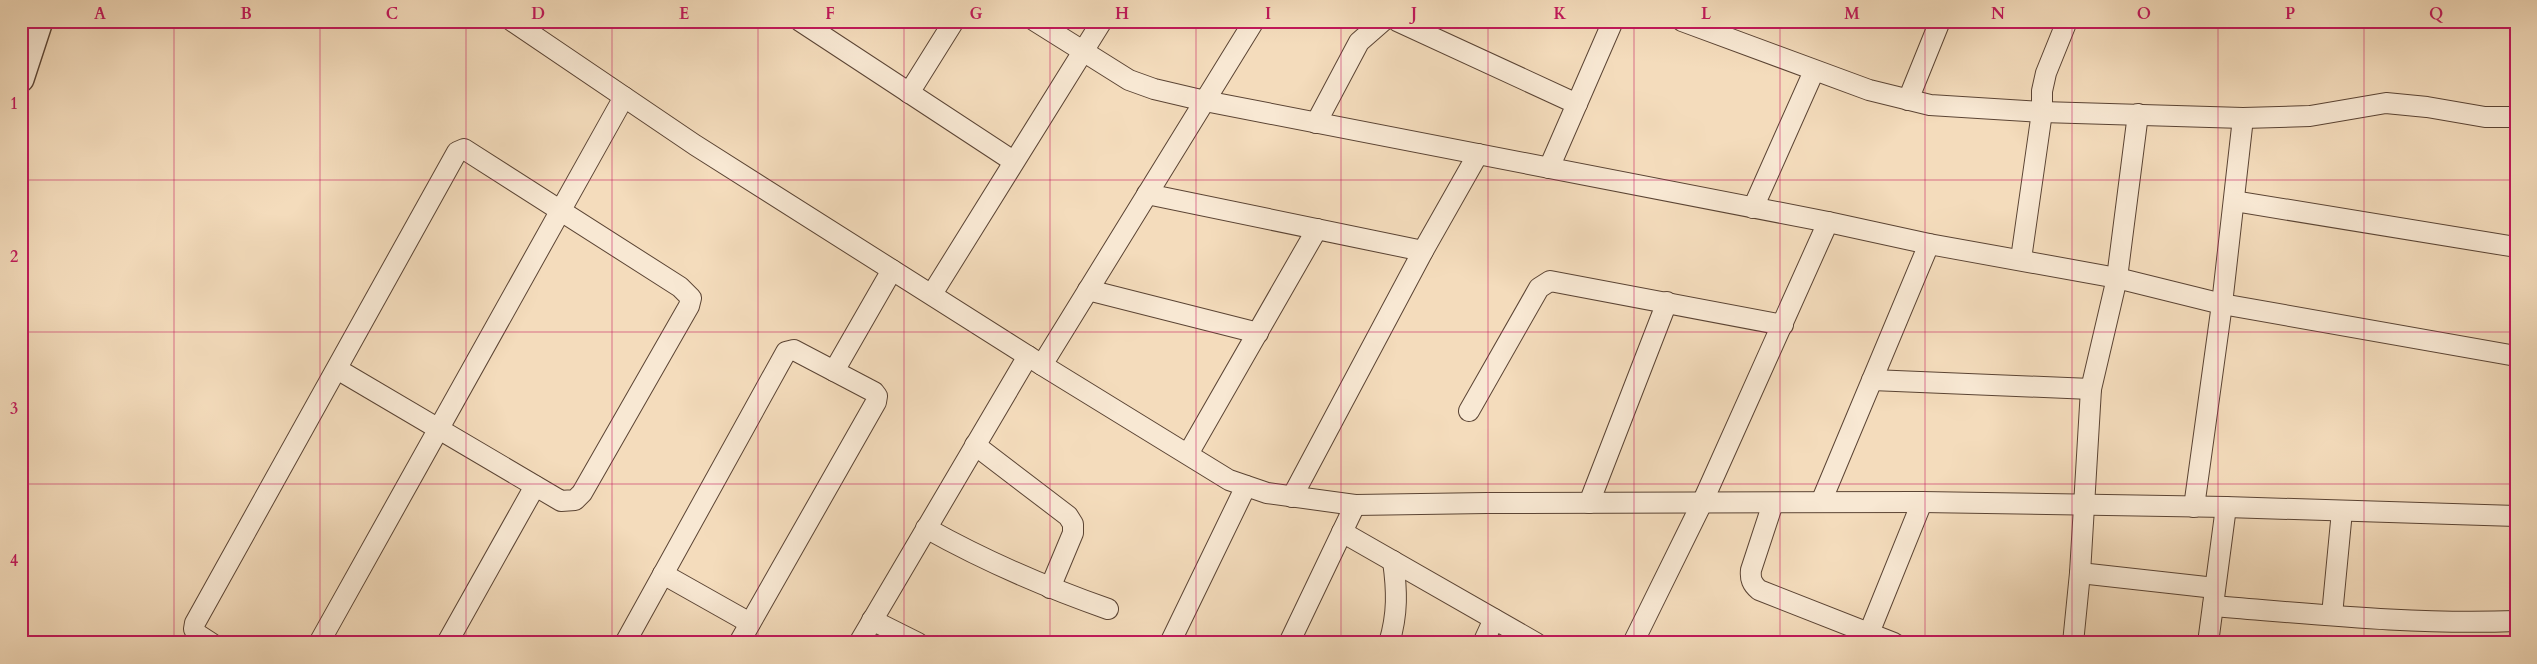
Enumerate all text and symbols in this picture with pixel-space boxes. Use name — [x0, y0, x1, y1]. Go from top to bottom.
text: A — [94, 3, 106, 25]
text: B — [240, 3, 252, 25]
text: C — [386, 3, 398, 25]
text: D — [531, 3, 545, 25]
text: E — [679, 3, 689, 25]
text: F — [825, 3, 835, 25]
text: G — [969, 3, 983, 25]
text: H — [1115, 3, 1129, 25]
text: I — [1265, 3, 1271, 25]
text: J — [1409, 3, 1417, 25]
text: K — [1554, 3, 1567, 25]
text: L — [1701, 3, 1712, 25]
text: M — [1844, 3, 1860, 25]
text: N — [1991, 3, 2005, 25]
text: O — [2137, 3, 2151, 25]
text: P — [2285, 3, 2295, 25]
text: Q — [2429, 3, 2443, 25]
text: 1 — [10, 93, 18, 115]
text: 2 — [10, 246, 18, 268]
text: 3 — [10, 398, 18, 420]
text: 4 — [10, 550, 18, 572]

